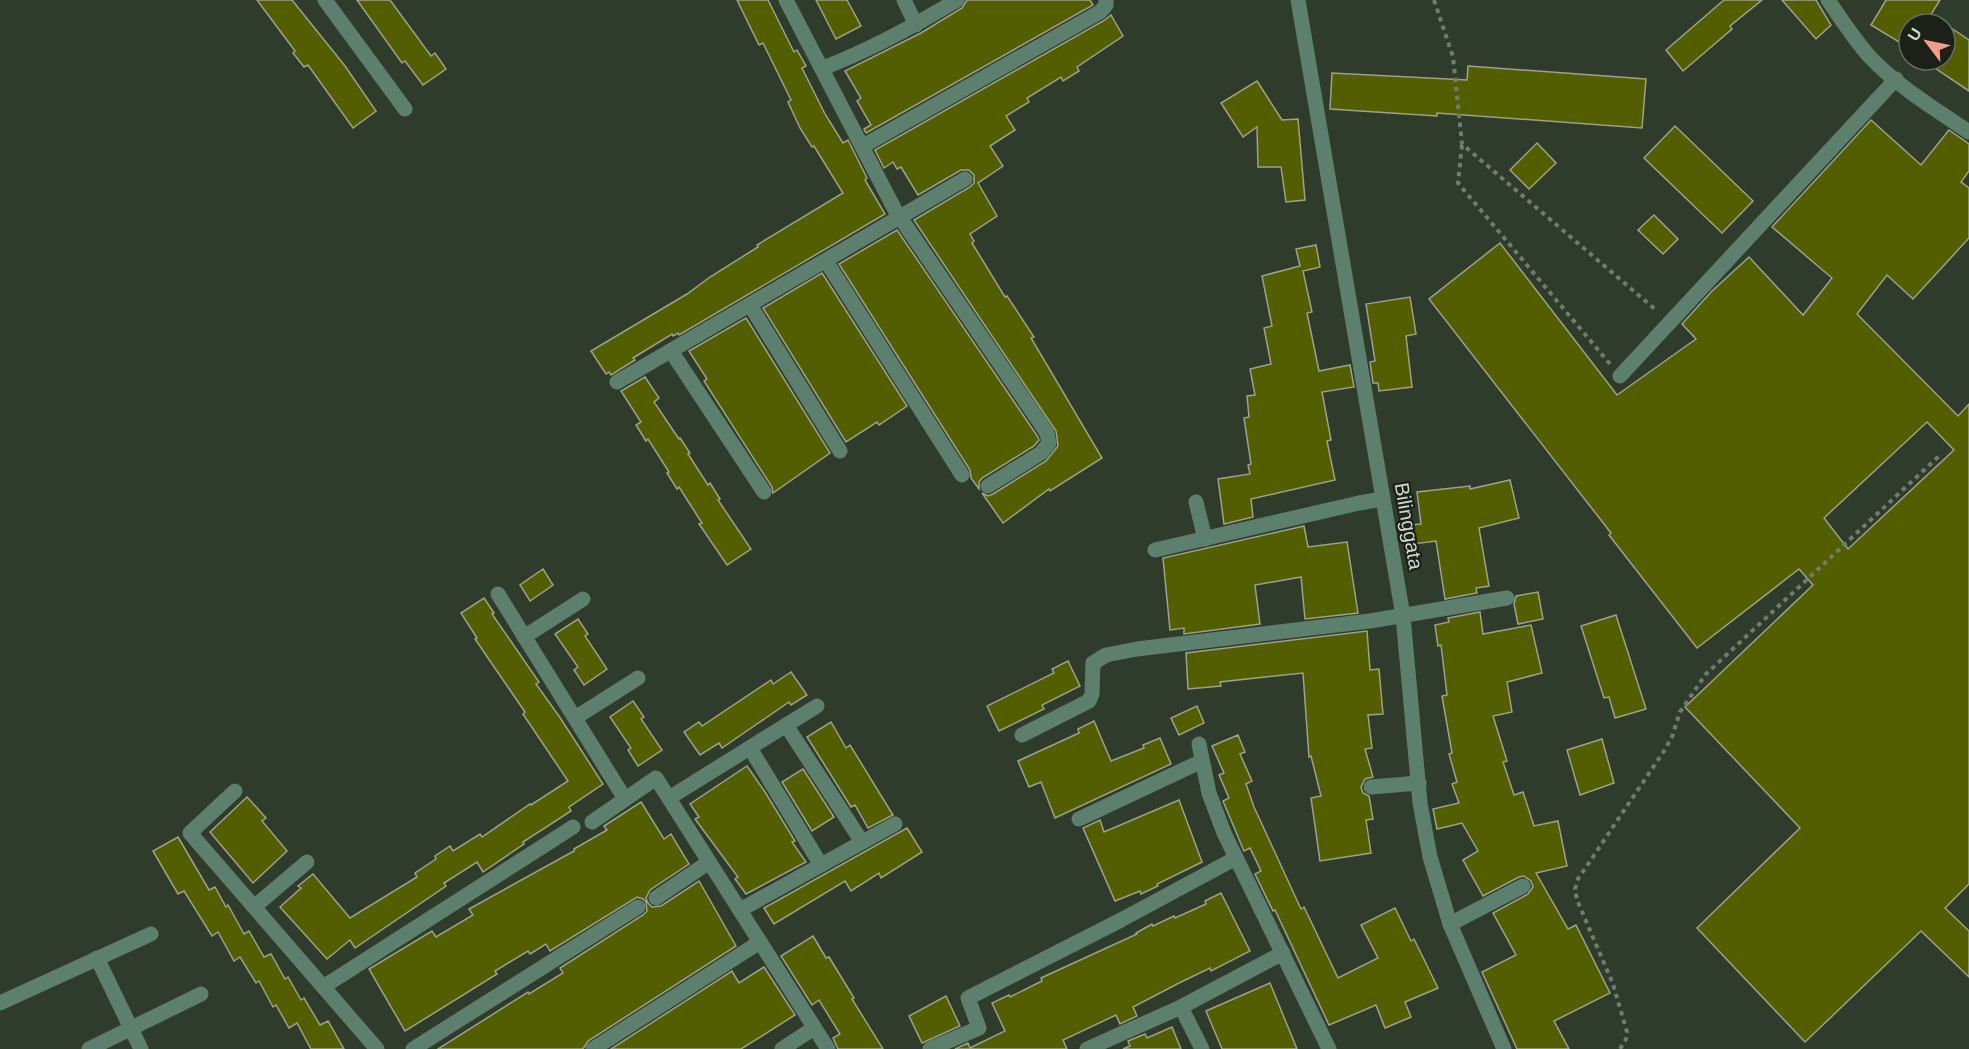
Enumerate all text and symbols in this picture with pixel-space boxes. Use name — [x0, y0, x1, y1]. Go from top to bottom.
north arrow — [1897, 12, 1957, 72]
text: U — [1904, 25, 1925, 44]
street label: Bilinggata — [1391, 481, 1428, 572]

